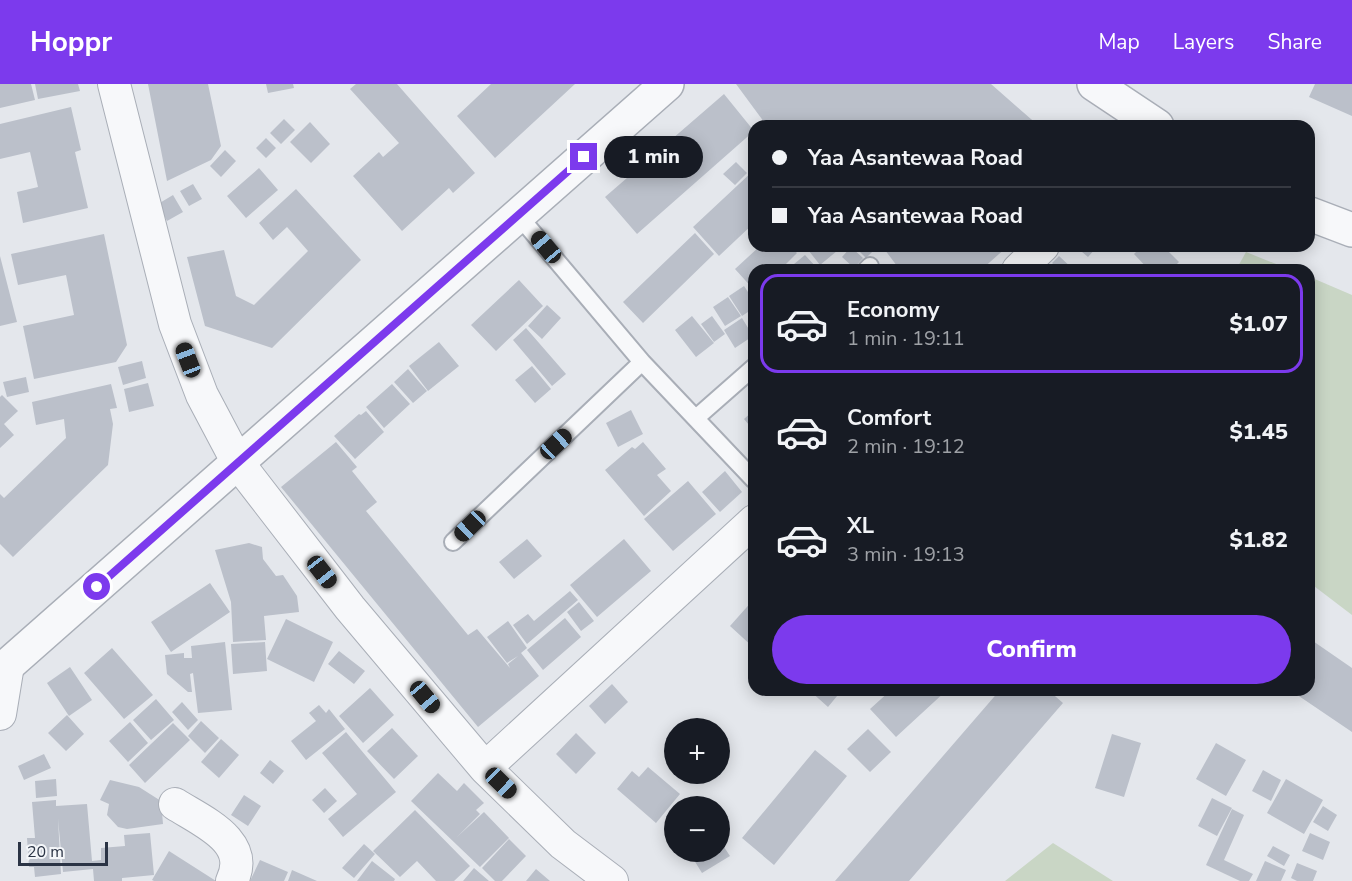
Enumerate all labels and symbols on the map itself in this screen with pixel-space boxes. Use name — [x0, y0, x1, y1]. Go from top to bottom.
callout: 1 min — [605, 136, 704, 178]
route end — [570, 143, 597, 170]
car — [528, 227, 564, 267]
car — [173, 340, 203, 380]
car — [537, 425, 575, 463]
car — [451, 507, 489, 545]
car — [304, 552, 340, 592]
route start — [83, 573, 110, 600]
car — [407, 677, 443, 717]
car — [482, 764, 520, 802]
scale bar — [18, 839, 108, 866]

